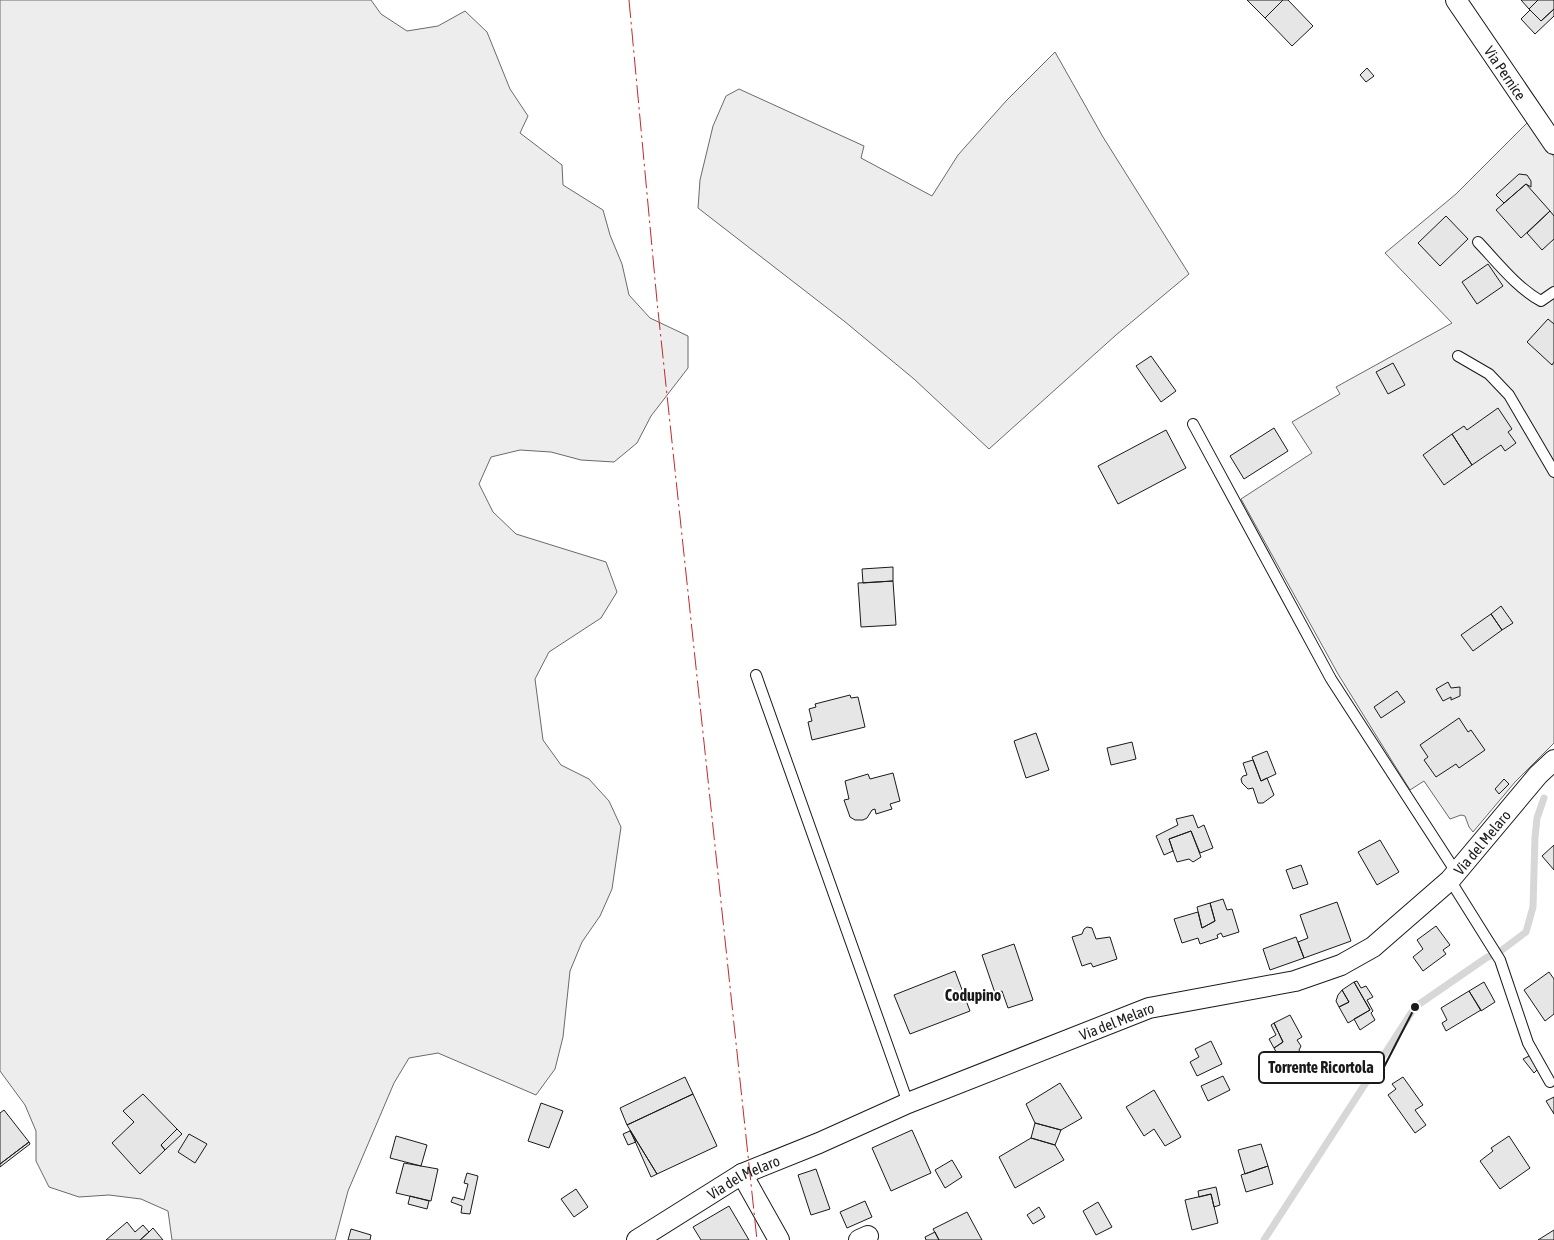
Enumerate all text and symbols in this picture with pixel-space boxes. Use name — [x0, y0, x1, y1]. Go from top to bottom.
street label: Via Pernice — [1481, 43, 1530, 103]
street label: Via del Melaro — [1450, 806, 1514, 878]
district label: Codupino — [945, 986, 1002, 1004]
street label: Via del Melaro — [1077, 999, 1155, 1043]
callout: Torrente Ricortola — [1259, 1052, 1384, 1083]
text: Torrente Ricortola — [1268, 1058, 1374, 1076]
street label: Via del Melaro — [704, 1151, 782, 1202]

